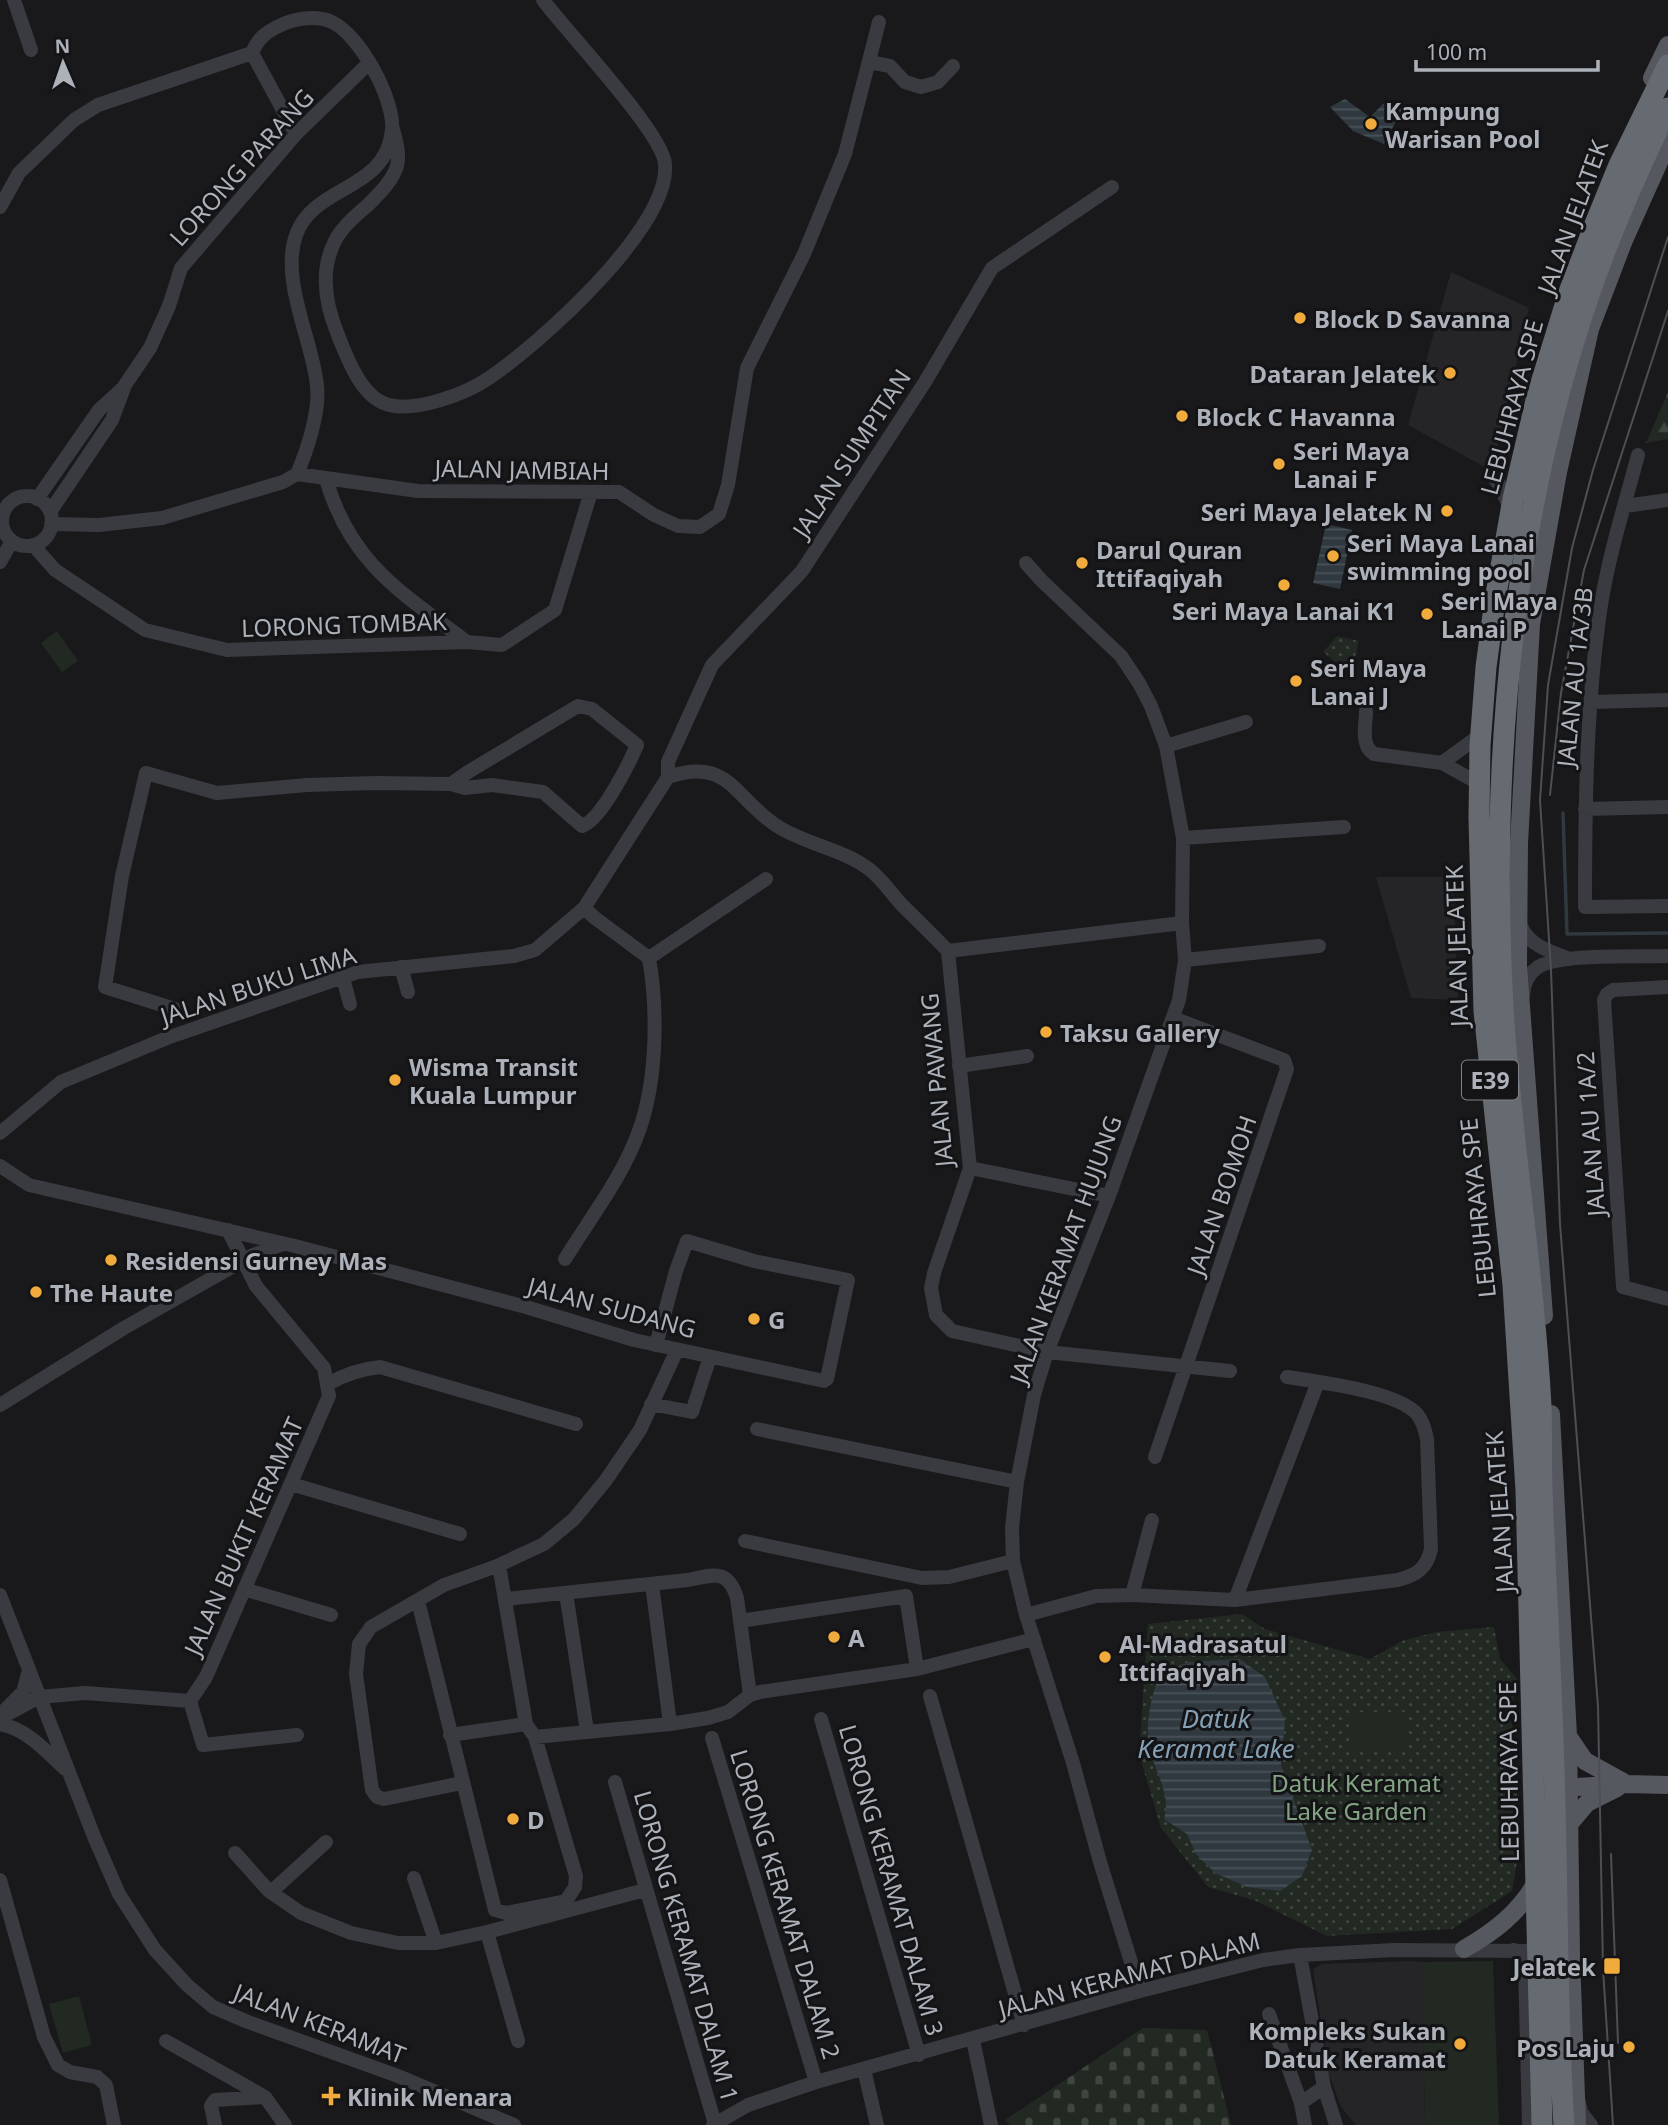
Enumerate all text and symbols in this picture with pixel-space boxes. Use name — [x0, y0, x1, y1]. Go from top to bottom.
north arrow — [28, 28, 98, 98]
scale bar — [1416, 28, 1598, 72]
text: N — [54, 33, 71, 59]
text: 100 m — [1426, 38, 1487, 66]
street label: LORONG PARANG — [161, 81, 321, 253]
place label: Kampung Warisan Pool — [1385, 94, 1540, 155]
marker: Kampung Warisan Pool — [1363, 116, 1379, 132]
street label: JALAN JELATEK — [1528, 135, 1615, 301]
place label: Block D Savanna — [1314, 302, 1511, 335]
marker: Block D Savanna — [1292, 310, 1308, 326]
street label: LEBUHRAYA SPE — [1472, 316, 1550, 498]
place label: Dataran Jelatek — [1249, 357, 1436, 390]
street label: JALAN SUMPITAN — [783, 362, 918, 545]
marker: Dataran Jelatek — [1442, 365, 1458, 381]
place label: Block C Havanna — [1196, 400, 1396, 433]
marker: Block C Havanna — [1174, 408, 1190, 424]
place label: Seri Maya Lanai F — [1293, 434, 1410, 495]
street label: JALAN JAMBIAH — [432, 451, 610, 487]
marker: Seri Maya Lanai F — [1271, 456, 1287, 472]
place label: Seri Maya Jelatek N — [1201, 495, 1433, 528]
marker: Seri Maya Jelatek N — [1439, 503, 1455, 519]
place label: Seri Maya Lanai swimming pool — [1347, 526, 1535, 587]
place label: Darul Quran Ittifaqiyah — [1096, 533, 1242, 594]
marker: Seri Maya Lanai swimming pool — [1325, 548, 1341, 564]
marker: Darul Quran Ittifaqiyah — [1074, 555, 1090, 571]
marker: Seri Maya Lanai K1 — [1276, 577, 1292, 593]
place label: Seri Maya Lanai P — [1441, 584, 1558, 645]
street label: JALAN AU 1A/3B — [1548, 585, 1600, 771]
place label: Seri Maya Lanai K1 — [1172, 594, 1396, 627]
street label: LORONG TOMBAK — [241, 604, 447, 644]
marker: Seri Maya Lanai P — [1419, 606, 1435, 622]
place label: Seri Maya Lanai J — [1310, 651, 1427, 712]
marker: Seri Maya Lanai J — [1288, 673, 1304, 689]
street label: JALAN JELATEK — [1437, 864, 1475, 1030]
street label: JALAN BUKU LIMA — [154, 938, 361, 1033]
street label: JALAN PAWANG — [912, 992, 960, 1170]
place label: Taksu Gallery — [1060, 1016, 1220, 1049]
marker: Taksu Gallery — [1038, 1024, 1054, 1040]
place label: Wisma Transit Kuala Lumpur — [409, 1050, 578, 1111]
street label: JALAN AU 1A/2 — [1568, 1050, 1612, 1220]
road number: E39 — [1462, 1060, 1518, 1100]
marker: Wisma Transit Kuala Lumpur — [387, 1072, 403, 1088]
street label: JALAN KERAMAT HUJUNG — [1000, 1110, 1129, 1389]
street label: JALAN BOMOH — [1178, 1111, 1264, 1281]
street label: LEBUHRAYA SPE — [1451, 1117, 1503, 1299]
place label: Residensi Gurney Mas — [125, 1244, 387, 1277]
marker: Residensi Gurney Mas — [103, 1252, 119, 1268]
street label: JALAN SUDANG — [522, 1268, 700, 1345]
place label: The Haute — [50, 1276, 173, 1309]
marker: The Haute — [28, 1284, 44, 1300]
place label: G — [768, 1303, 785, 1336]
marker: G — [746, 1311, 762, 1327]
street label: JALAN BUKIT KERAMAT — [175, 1411, 311, 1662]
street label: JALAN JELATEK — [1477, 1430, 1521, 1596]
place label: A — [848, 1621, 865, 1654]
place label: Al-Madrasatul Ittifaqiyah — [1119, 1627, 1287, 1688]
marker: A — [826, 1629, 842, 1645]
marker: Al-Madrasatul Ittifaqiyah — [1097, 1649, 1113, 1665]
street label: LEBUHRAYA SPE — [1490, 1682, 1526, 1862]
water label: Datuk Keramat Lake — [1137, 1700, 1295, 1766]
street label: LORONG KERAMAT DALAM 3 — [832, 1721, 952, 2039]
street label: LORONG KERAMAT DALAM 2 — [723, 1745, 849, 2063]
park label: Datuk Keramat Lake Garden — [1271, 1766, 1441, 1827]
street label: LORONG KERAMAT DALAM 1 — [627, 1787, 747, 2105]
place label: D — [527, 1803, 545, 1836]
marker: D — [505, 1811, 521, 1827]
street label: JALAN KERAMAT DALAM — [992, 1923, 1264, 2025]
place label: Jelatek — [1511, 1950, 1596, 1983]
marker: Jelatek — [1602, 1956, 1622, 1976]
street label: JALAN KERAMAT — [227, 1974, 411, 2071]
place label: Kompleks Sukan Datuk Keramat — [1248, 2014, 1446, 2075]
place label: Pos Laju — [1516, 2031, 1615, 2064]
marker: Kompleks Sukan Datuk Keramat — [1452, 2036, 1468, 2052]
marker: Pos Laju — [1621, 2039, 1637, 2055]
place label: Klinik Menara — [347, 2080, 513, 2113]
marker: Klinik Menara — [321, 2086, 341, 2106]

